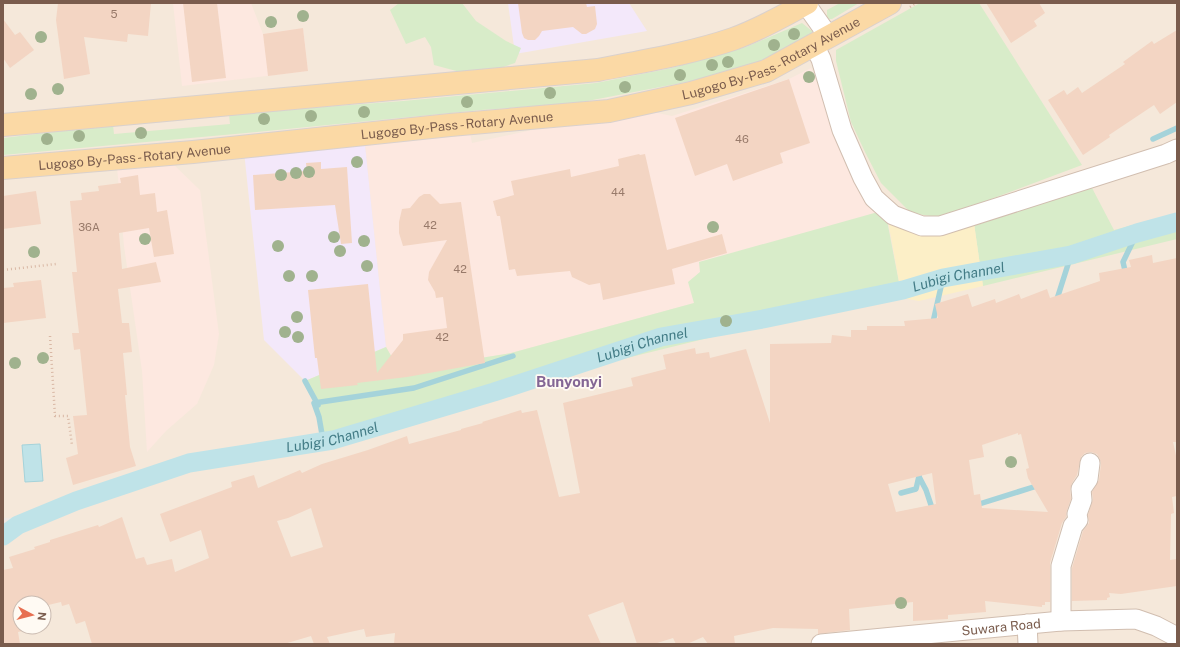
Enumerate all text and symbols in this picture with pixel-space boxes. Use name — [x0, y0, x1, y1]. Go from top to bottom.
house number: 5 — [110, 8, 118, 20]
street label: Lugogo By-Pass - Rotary Avenue — [681, 14, 863, 103]
street label: Lugogo By-Pass - Rotary Avenue — [360, 109, 554, 142]
house number: 46 — [735, 133, 749, 145]
street label: Lugogo By-Pass - Rotary Avenue — [38, 141, 232, 173]
house number: 44 — [611, 186, 625, 198]
house number: 42 — [423, 219, 437, 231]
house number: 36A — [78, 221, 100, 233]
water label: Lubigi Channel — [910, 259, 1006, 295]
house number: 42 — [453, 263, 467, 275]
water label: Lubigi Channel — [594, 324, 689, 366]
house number: 42 — [435, 331, 449, 343]
district label: Bunyonyi — [536, 373, 602, 390]
water label: Lubigi Channel — [285, 419, 380, 455]
north arrow — [12, 595, 52, 635]
text: N — [35, 611, 48, 621]
street label: Suwara Road — [961, 616, 1042, 638]

